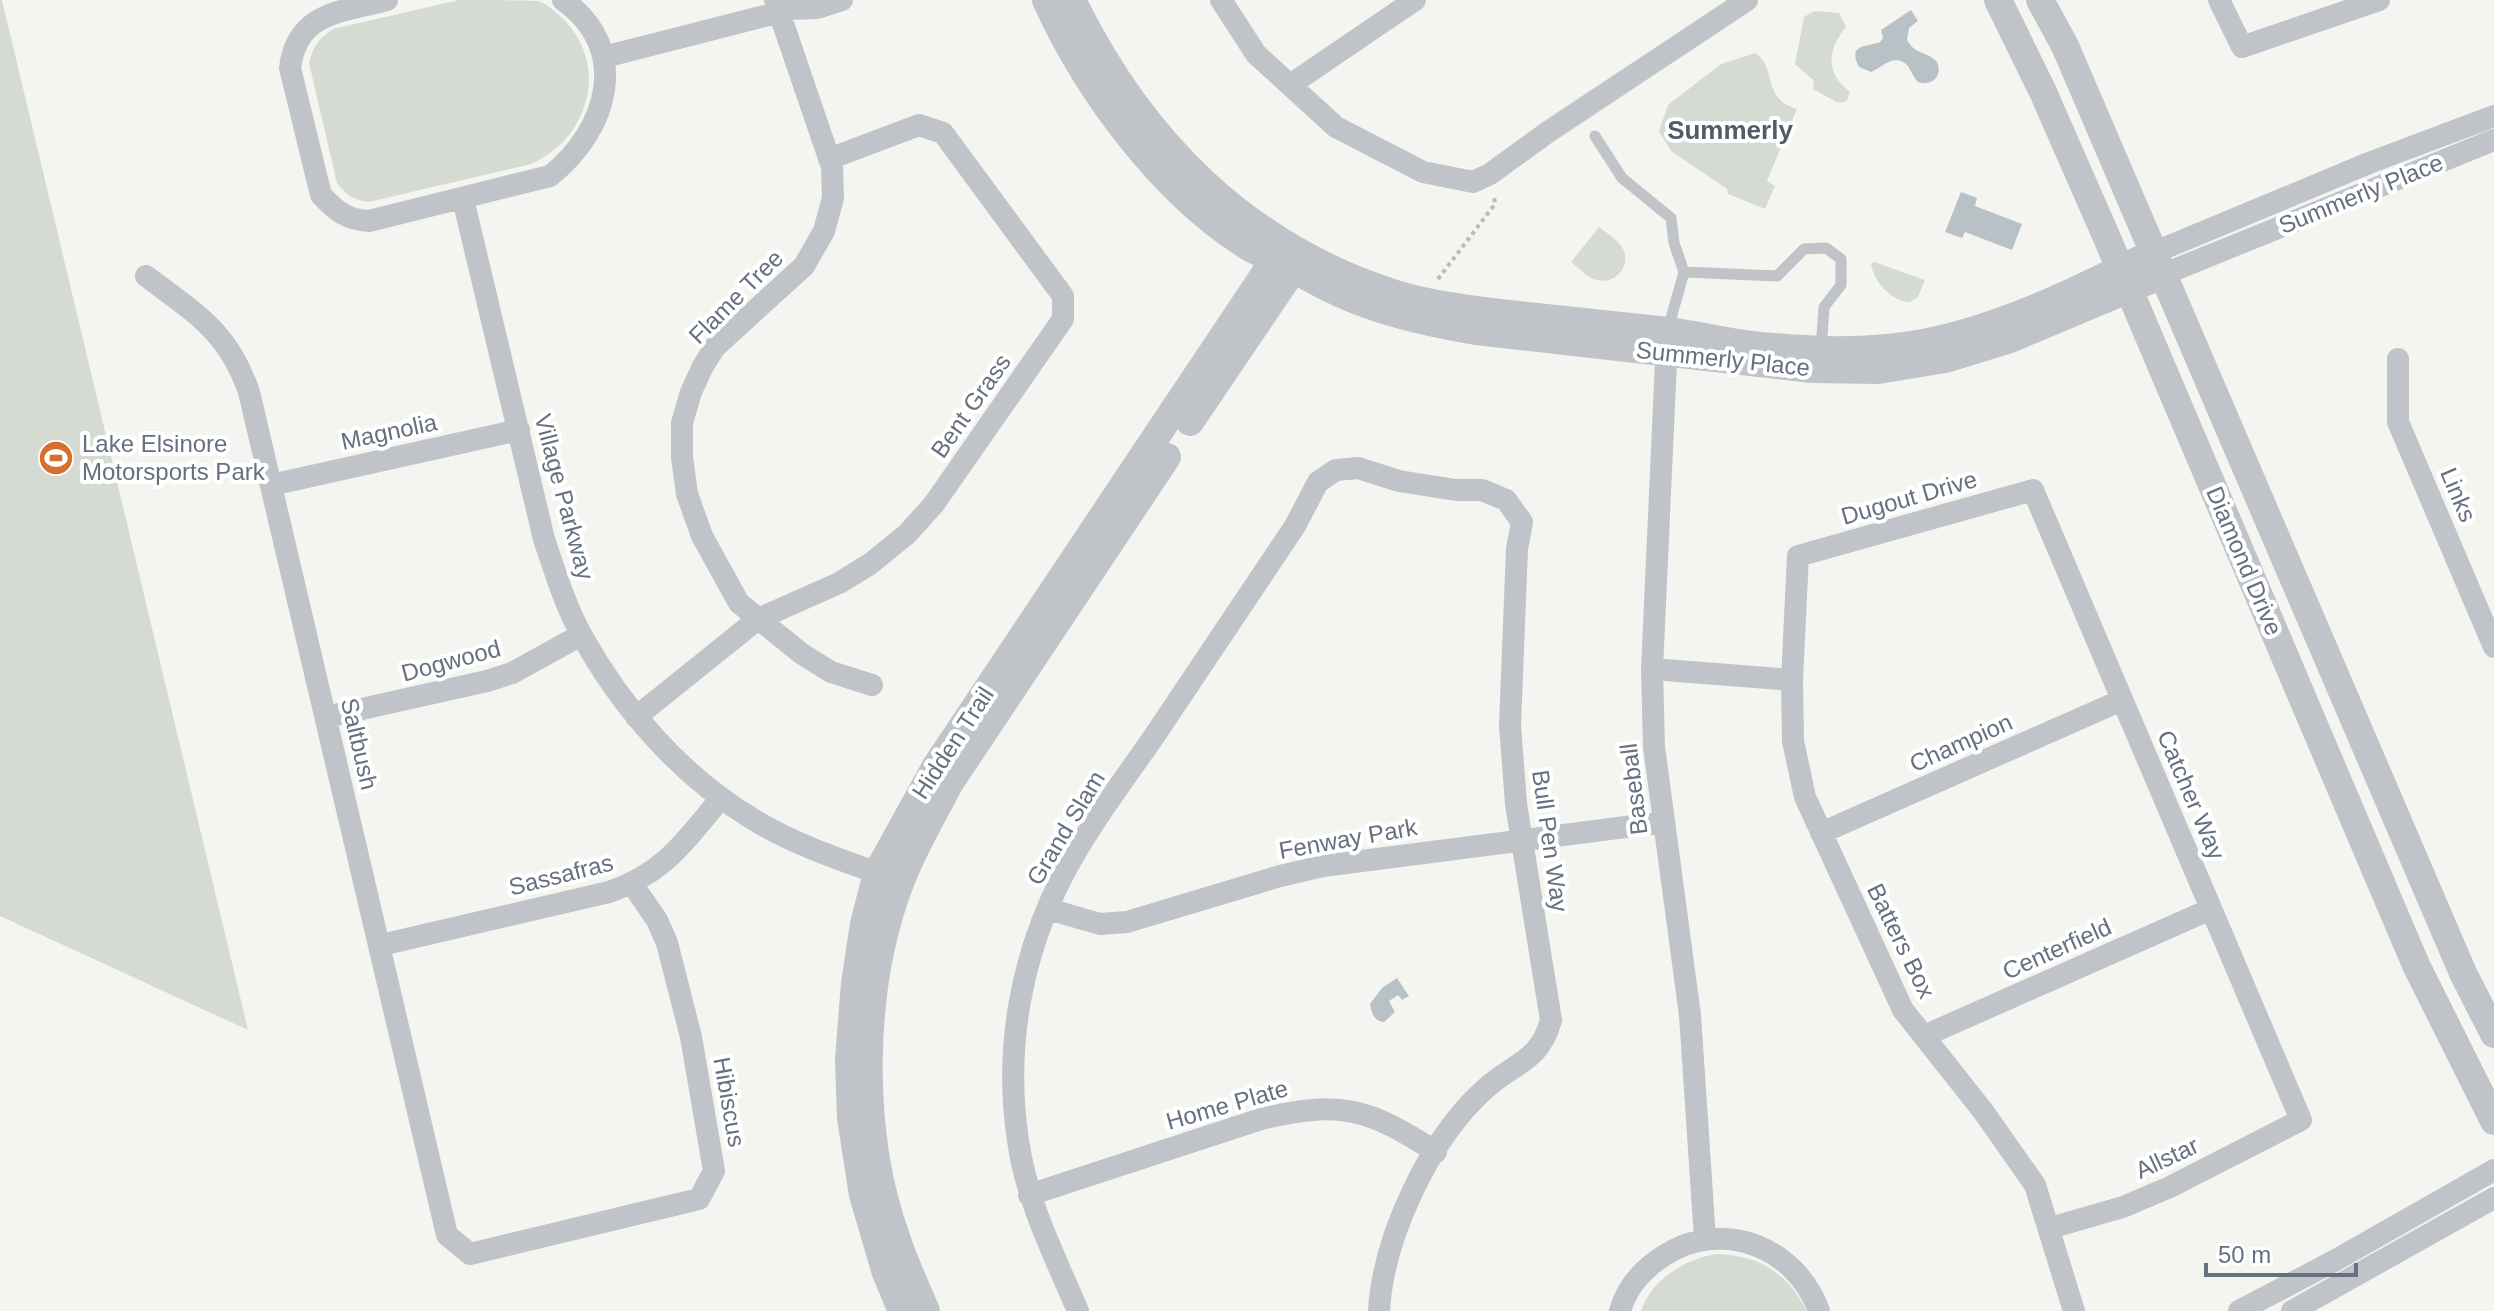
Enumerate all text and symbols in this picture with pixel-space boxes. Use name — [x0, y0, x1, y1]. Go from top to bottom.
district label: Summerly — [1667, 115, 1793, 145]
street label: Summerly Place — [2275, 148, 2447, 239]
street label: Flame Tree — [683, 244, 788, 349]
street label: Summerly Place — [1635, 336, 1811, 381]
street label: Bent Grass — [925, 349, 1016, 463]
street label: Magnolia — [338, 408, 440, 455]
street label: Village Parkway — [529, 411, 600, 583]
place label: Lake Elsinore Motorsports Park — [82, 430, 266, 485]
sports icon: Lake Elsinore Motorsports Park — [37, 439, 75, 477]
street label: Links — [2435, 464, 2482, 526]
street label: Dugout Drive — [1838, 465, 1980, 530]
street label: Diamond Drive — [2201, 482, 2288, 639]
street label: Dogwood — [398, 634, 503, 687]
street label: Hidden Trail — [906, 682, 999, 804]
street label: Saltbush — [336, 695, 383, 792]
street label: Champion — [1905, 708, 2016, 777]
street label: Catcher Way — [2152, 726, 2231, 864]
street label: Baseball — [1614, 742, 1653, 836]
street label: Grand Slam — [1021, 766, 1110, 890]
street label: Bull Pen Way — [1527, 768, 1574, 914]
street label: Fenway Park — [1277, 813, 1420, 864]
street label: Sassafras — [506, 849, 616, 901]
street label: Batters Box — [1862, 879, 1941, 1002]
street label: Centerfield — [1998, 913, 2115, 984]
street label: Hibiscus — [708, 1055, 751, 1149]
street label: Home Plate — [1163, 1074, 1291, 1135]
street label: Allstar — [2131, 1131, 2203, 1184]
scale bar — [2206, 1227, 2356, 1277]
text: 50 m — [2218, 1241, 2271, 1268]

